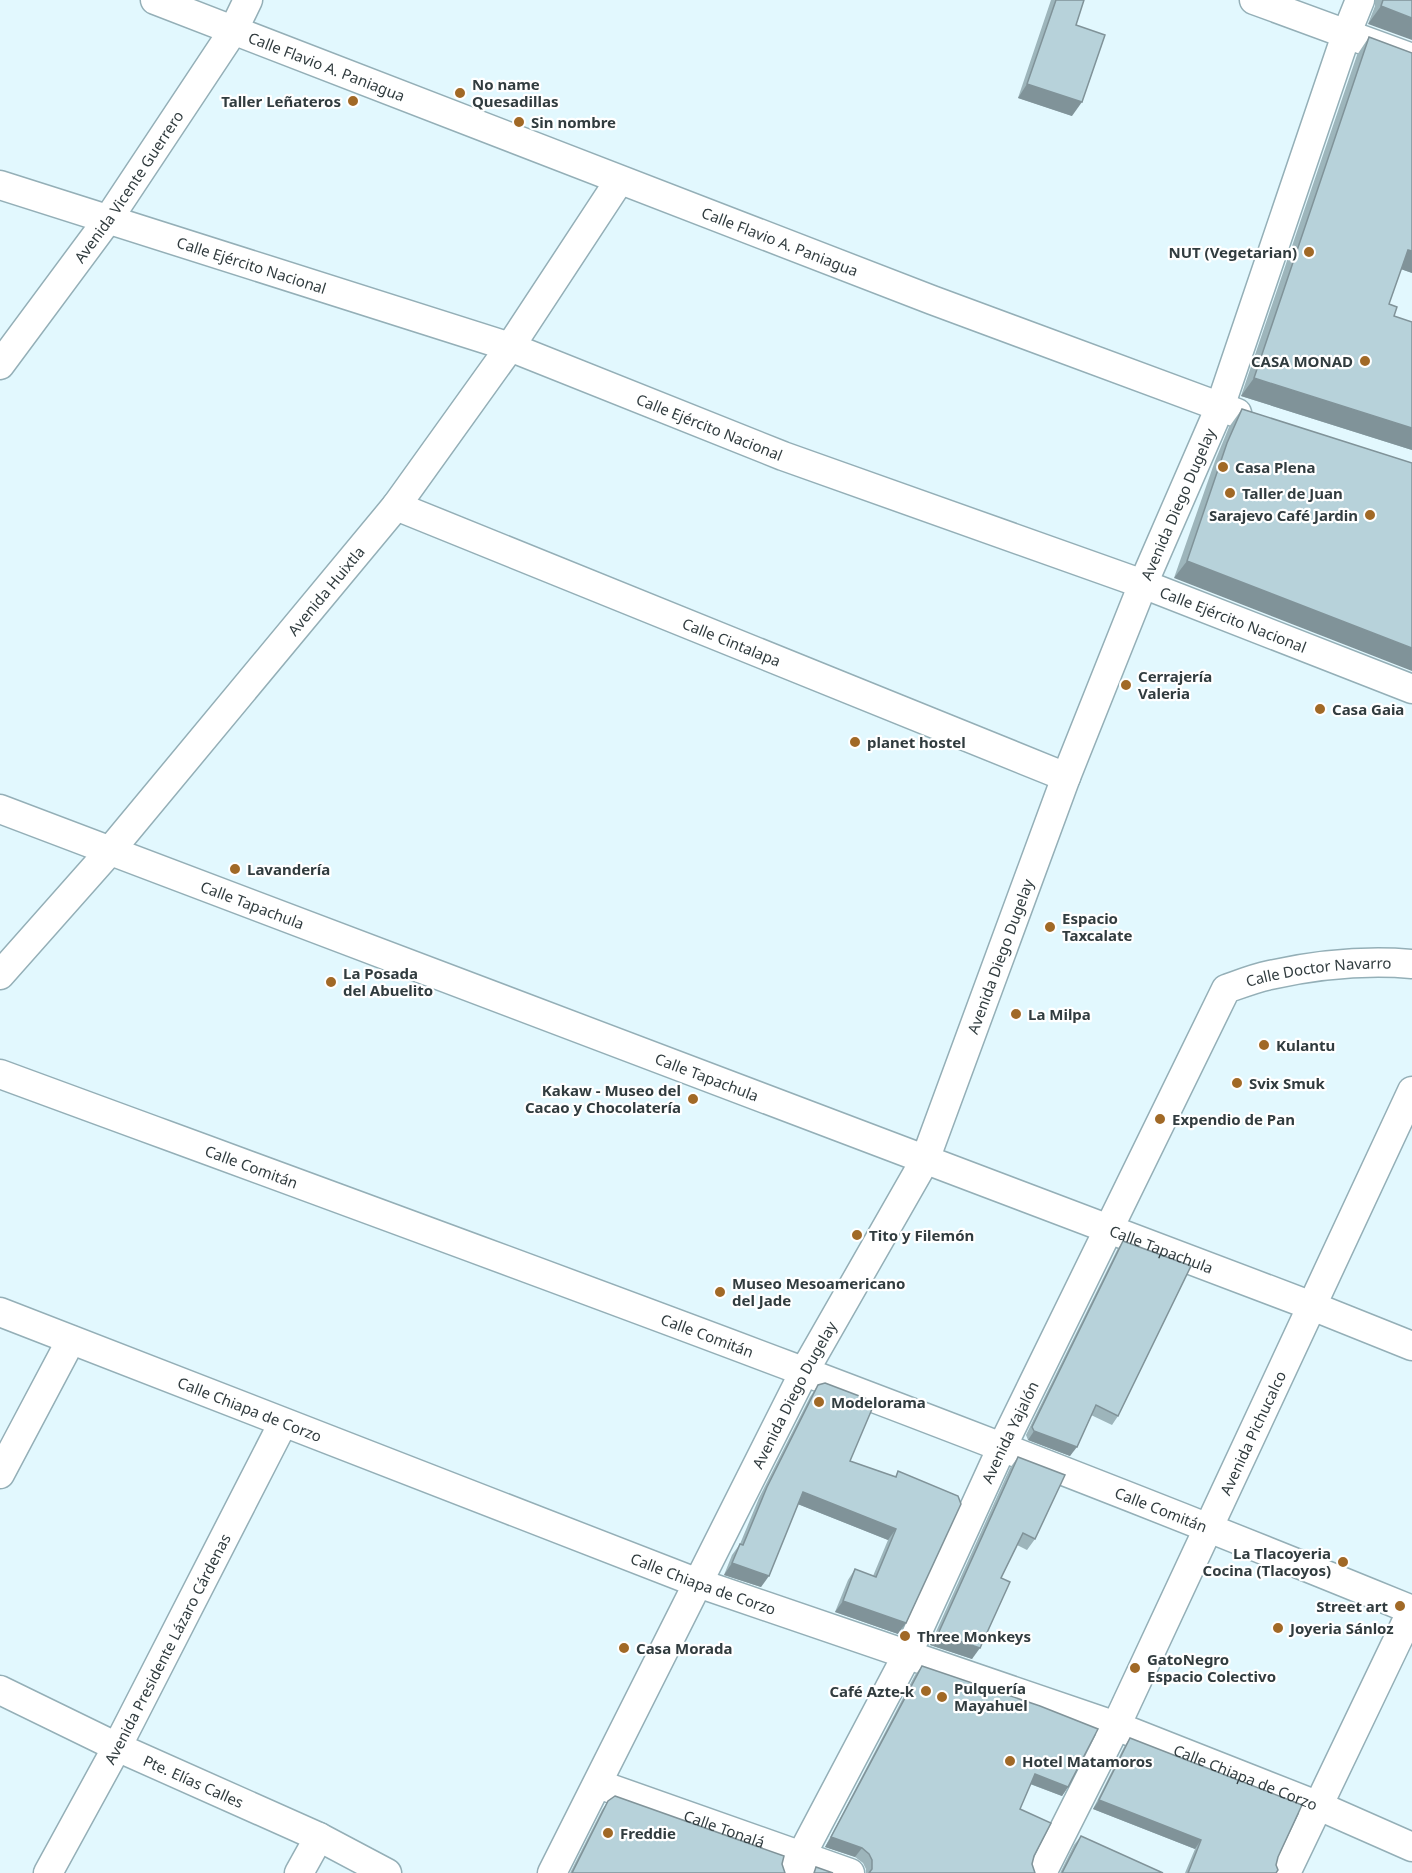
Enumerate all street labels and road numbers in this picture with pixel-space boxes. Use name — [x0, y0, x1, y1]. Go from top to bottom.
street label: Calle Flavio A. Paniagua — [246, 27, 408, 106]
street label: Avenida Vicente Guerrero — [69, 107, 188, 267]
street label: Calle Flavio A. Paniagua — [699, 202, 861, 281]
street label: Calle Ejército Nacional — [174, 232, 329, 298]
street label: Calle Ejército Nacional — [634, 389, 786, 465]
street label: Avenida Diego Dugelay — [1136, 425, 1220, 583]
street label: Avenida Huixtla — [283, 542, 369, 639]
street label: Calle Ejército Nacional — [1157, 582, 1309, 657]
street label: Calle Cintalapa — [679, 613, 784, 671]
street label: Calle Tapachula — [198, 876, 307, 933]
street label: Avenida Diego Dugelay — [962, 876, 1038, 1037]
street label: Calle Doctor Navarro — [1243, 953, 1392, 991]
street label: Calle Tapachula — [652, 1048, 762, 1106]
street label: Calle Comitán — [202, 1140, 301, 1193]
street label: Calle Tapachula — [1107, 1220, 1216, 1278]
street label: Calle Comitán — [658, 1309, 757, 1362]
street label: Avenida Diego Dugelay — [747, 1317, 841, 1472]
street label: Avenida Pichucalco — [1215, 1367, 1290, 1498]
street label: Calle Chiapa de Corzo — [175, 1372, 325, 1446]
street label: Avenida Yajalón — [977, 1378, 1043, 1486]
street label: Calle Comitán — [1112, 1482, 1210, 1536]
street label: Avenida Presidente Lázaro Cárdenas — [100, 1530, 235, 1768]
street label: Calle Chiapa de Corzo — [628, 1548, 779, 1619]
street label: Calle Chiapa de Corzo — [1171, 1740, 1321, 1815]
street label: Pte. Elías Calles — [140, 1750, 247, 1812]
street label: Calle Tonalá — [681, 1805, 767, 1852]

